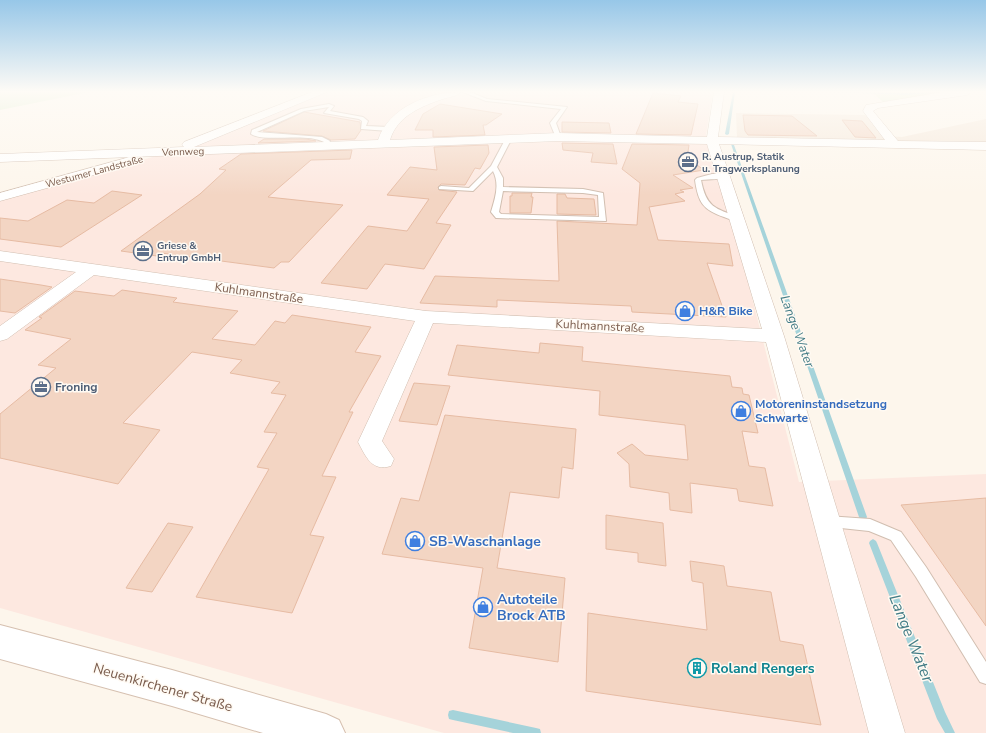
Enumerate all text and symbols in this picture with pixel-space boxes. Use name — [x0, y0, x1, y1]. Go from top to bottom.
street label: Vennweg — [161, 144, 205, 160]
place label: R. Austrup, Statik u. Tragwerksplanung — [702, 150, 800, 176]
office icon: R. Austrup, Statik u. Tragwerksplanung — [677, 151, 699, 173]
street label: Westumer Landstraße — [44, 152, 145, 192]
place label: Griese & Entrup GmbH — [157, 239, 221, 265]
office icon: Griese & Entrup GmbH — [132, 240, 154, 262]
street label: Kuhlmannstraße — [214, 279, 304, 307]
water label: Lange Water — [776, 293, 819, 370]
shop icon: H&R Bike — [674, 300, 696, 322]
place label: H&R Bike — [699, 303, 753, 319]
street label: Kuhlmannstraße — [555, 316, 645, 336]
office icon: Froning — [30, 376, 52, 398]
place label: Froning — [55, 379, 98, 395]
place label: Motoreninstandsetzung Schwarte — [755, 396, 887, 426]
shop icon: Motoreninstandsetzung Schwarte — [730, 400, 752, 422]
shop icon: SB-Waschanlage — [404, 530, 426, 552]
place label: SB-Waschanlage — [429, 532, 541, 551]
place label: Autoteile Brock ATB — [497, 590, 566, 625]
water label: Lange Water — [883, 591, 939, 687]
shop icon: Autoteile Brock ATB — [472, 596, 494, 618]
building icon: Roland Rengers — [686, 657, 708, 679]
street label: Neuenkirchener Straße — [91, 658, 235, 716]
place label: Roland Rengers — [711, 659, 815, 678]

